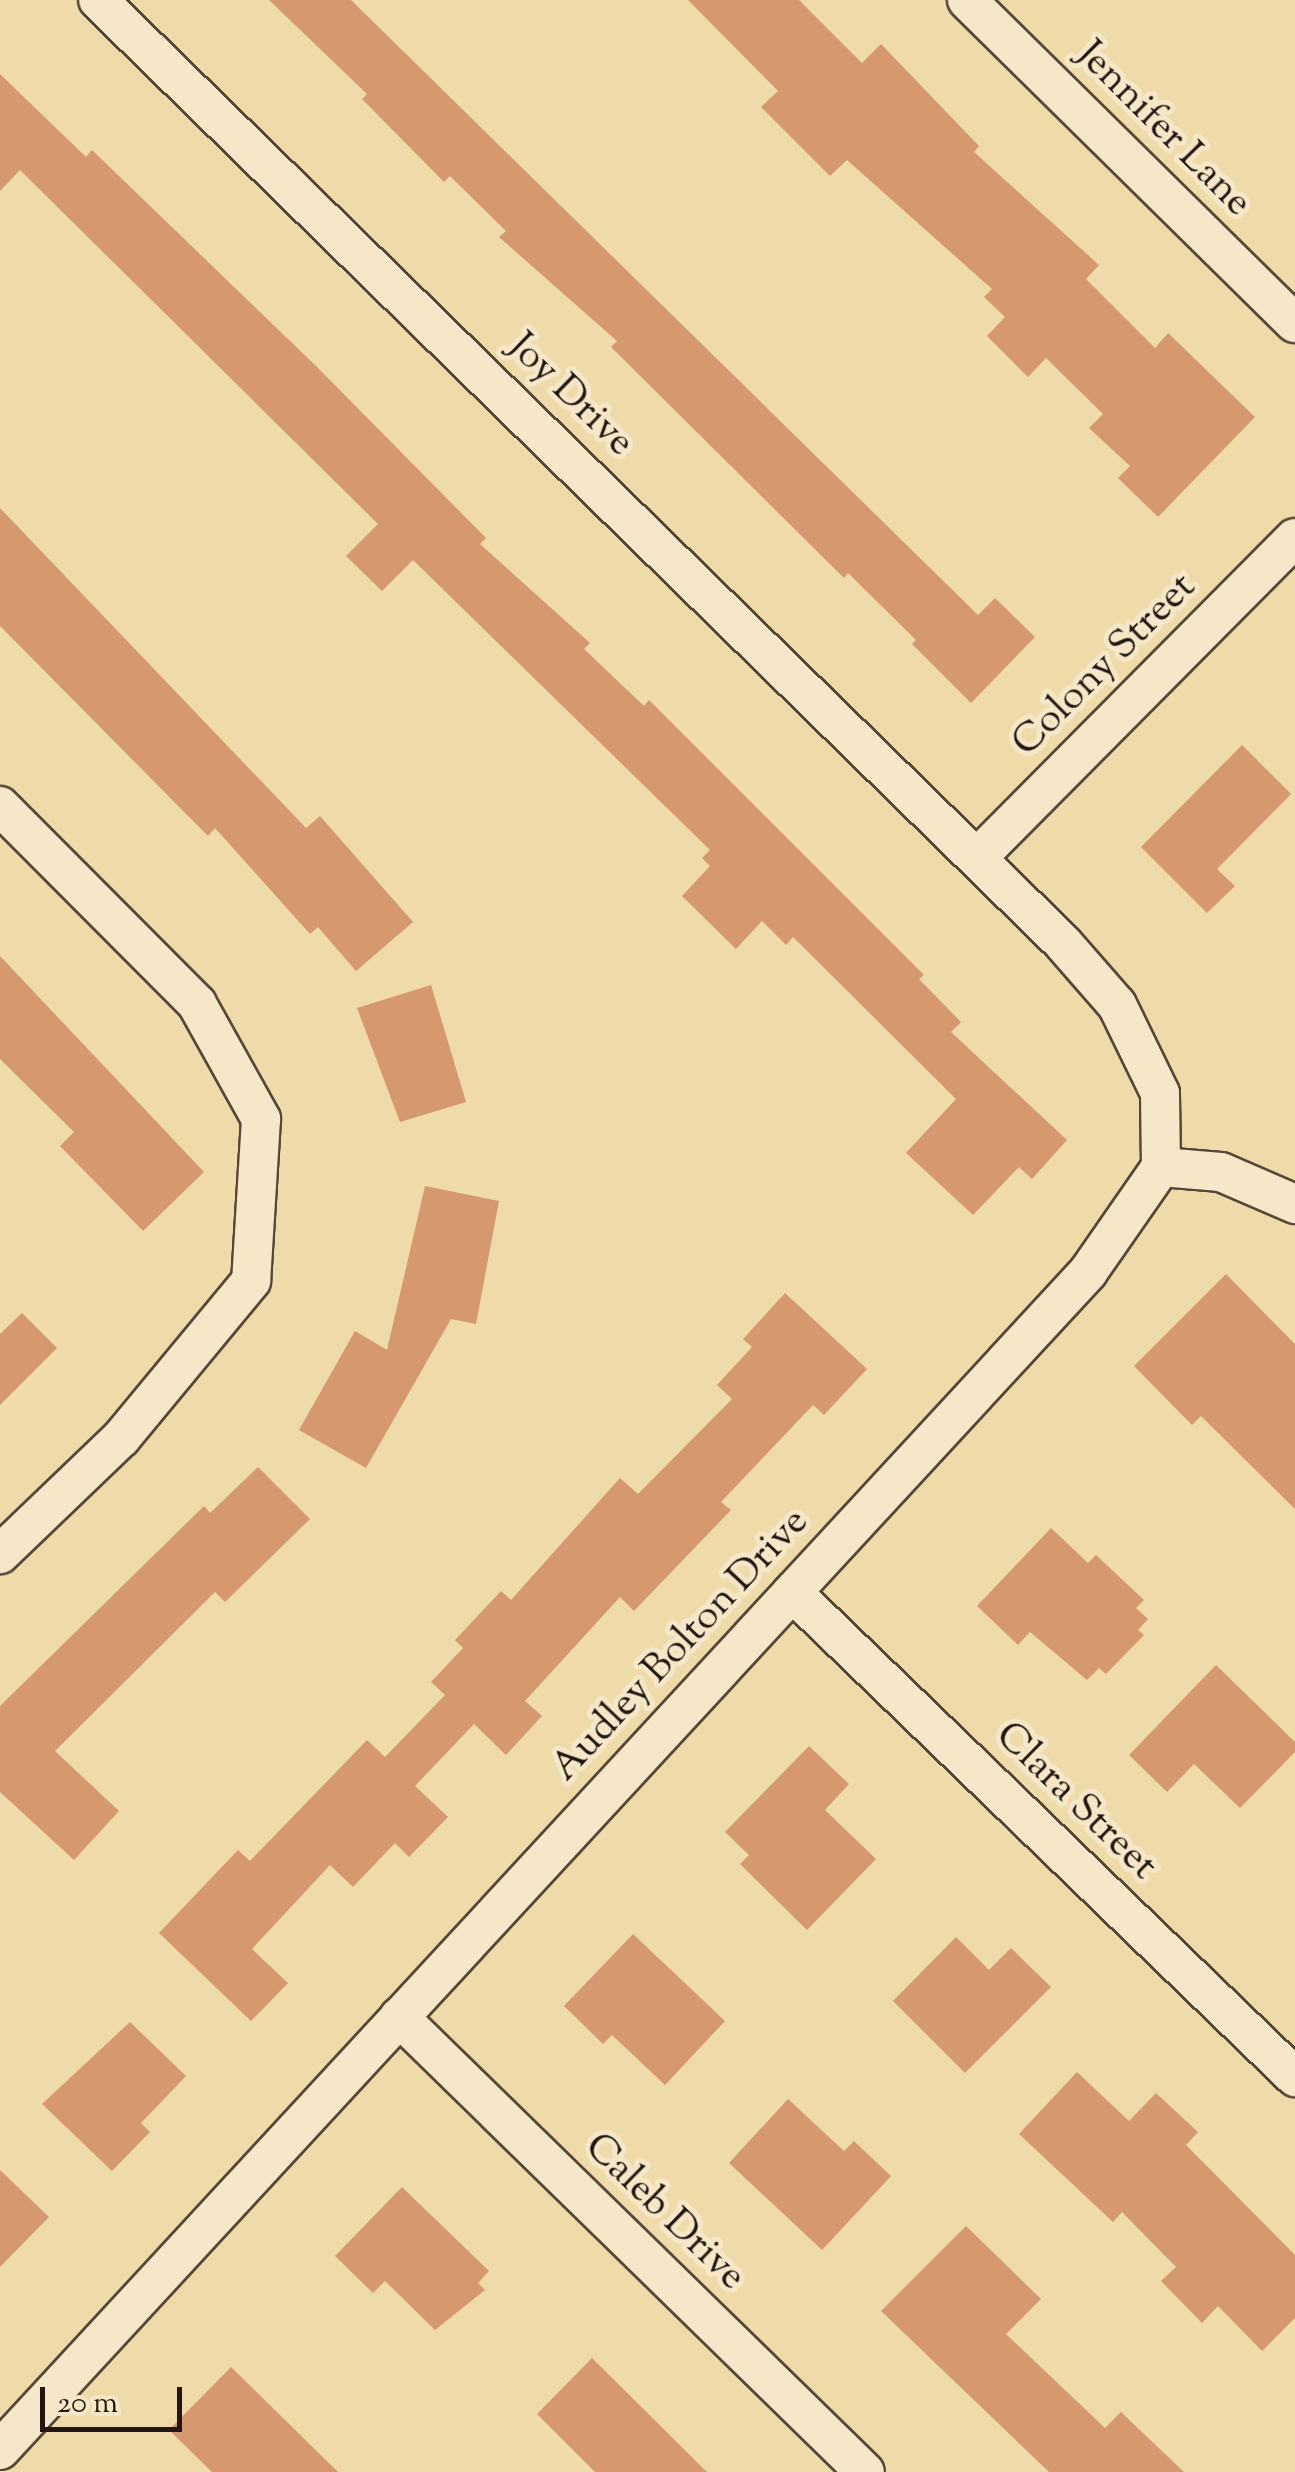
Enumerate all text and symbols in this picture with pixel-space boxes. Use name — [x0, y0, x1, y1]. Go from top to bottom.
street label: Jennifer Lane — [1065, 32, 1261, 228]
street label: Joy Drive — [497, 324, 643, 468]
street label: Colony Street — [1003, 564, 1207, 768]
street label: Audley Bolton Drive — [542, 1500, 820, 1792]
street label: Clara Street — [984, 1713, 1166, 1891]
street label: Caleb Drive — [573, 2124, 755, 2302]
scale bar — [45, 2367, 188, 2429]
text: 20 m — [57, 2383, 118, 2426]

